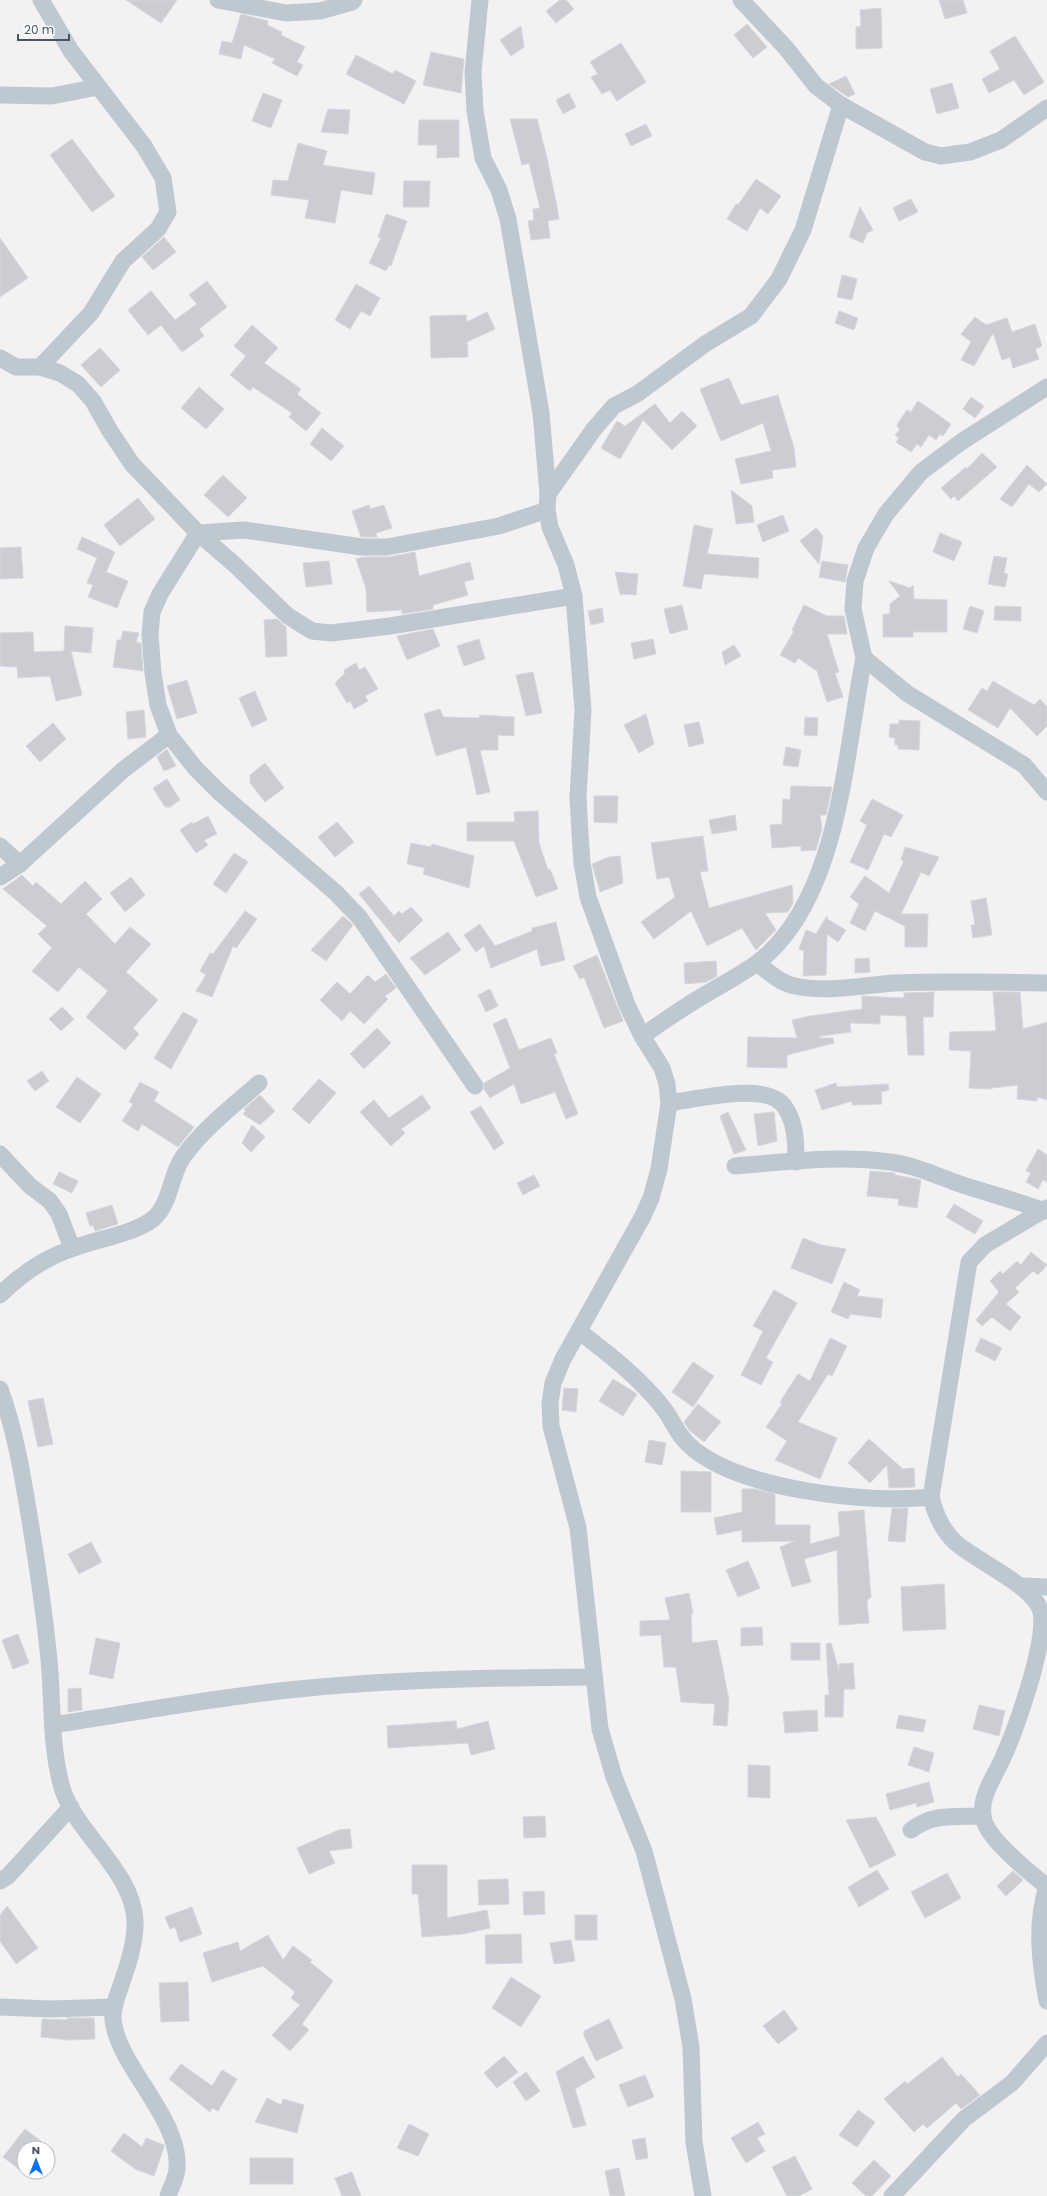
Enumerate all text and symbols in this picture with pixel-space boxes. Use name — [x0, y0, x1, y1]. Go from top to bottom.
scale bar — [18, 16, 69, 42]
text: 20 m — [24, 21, 54, 38]
north arrow — [16, 2140, 56, 2180]
text: N — [32, 2142, 40, 2158]

